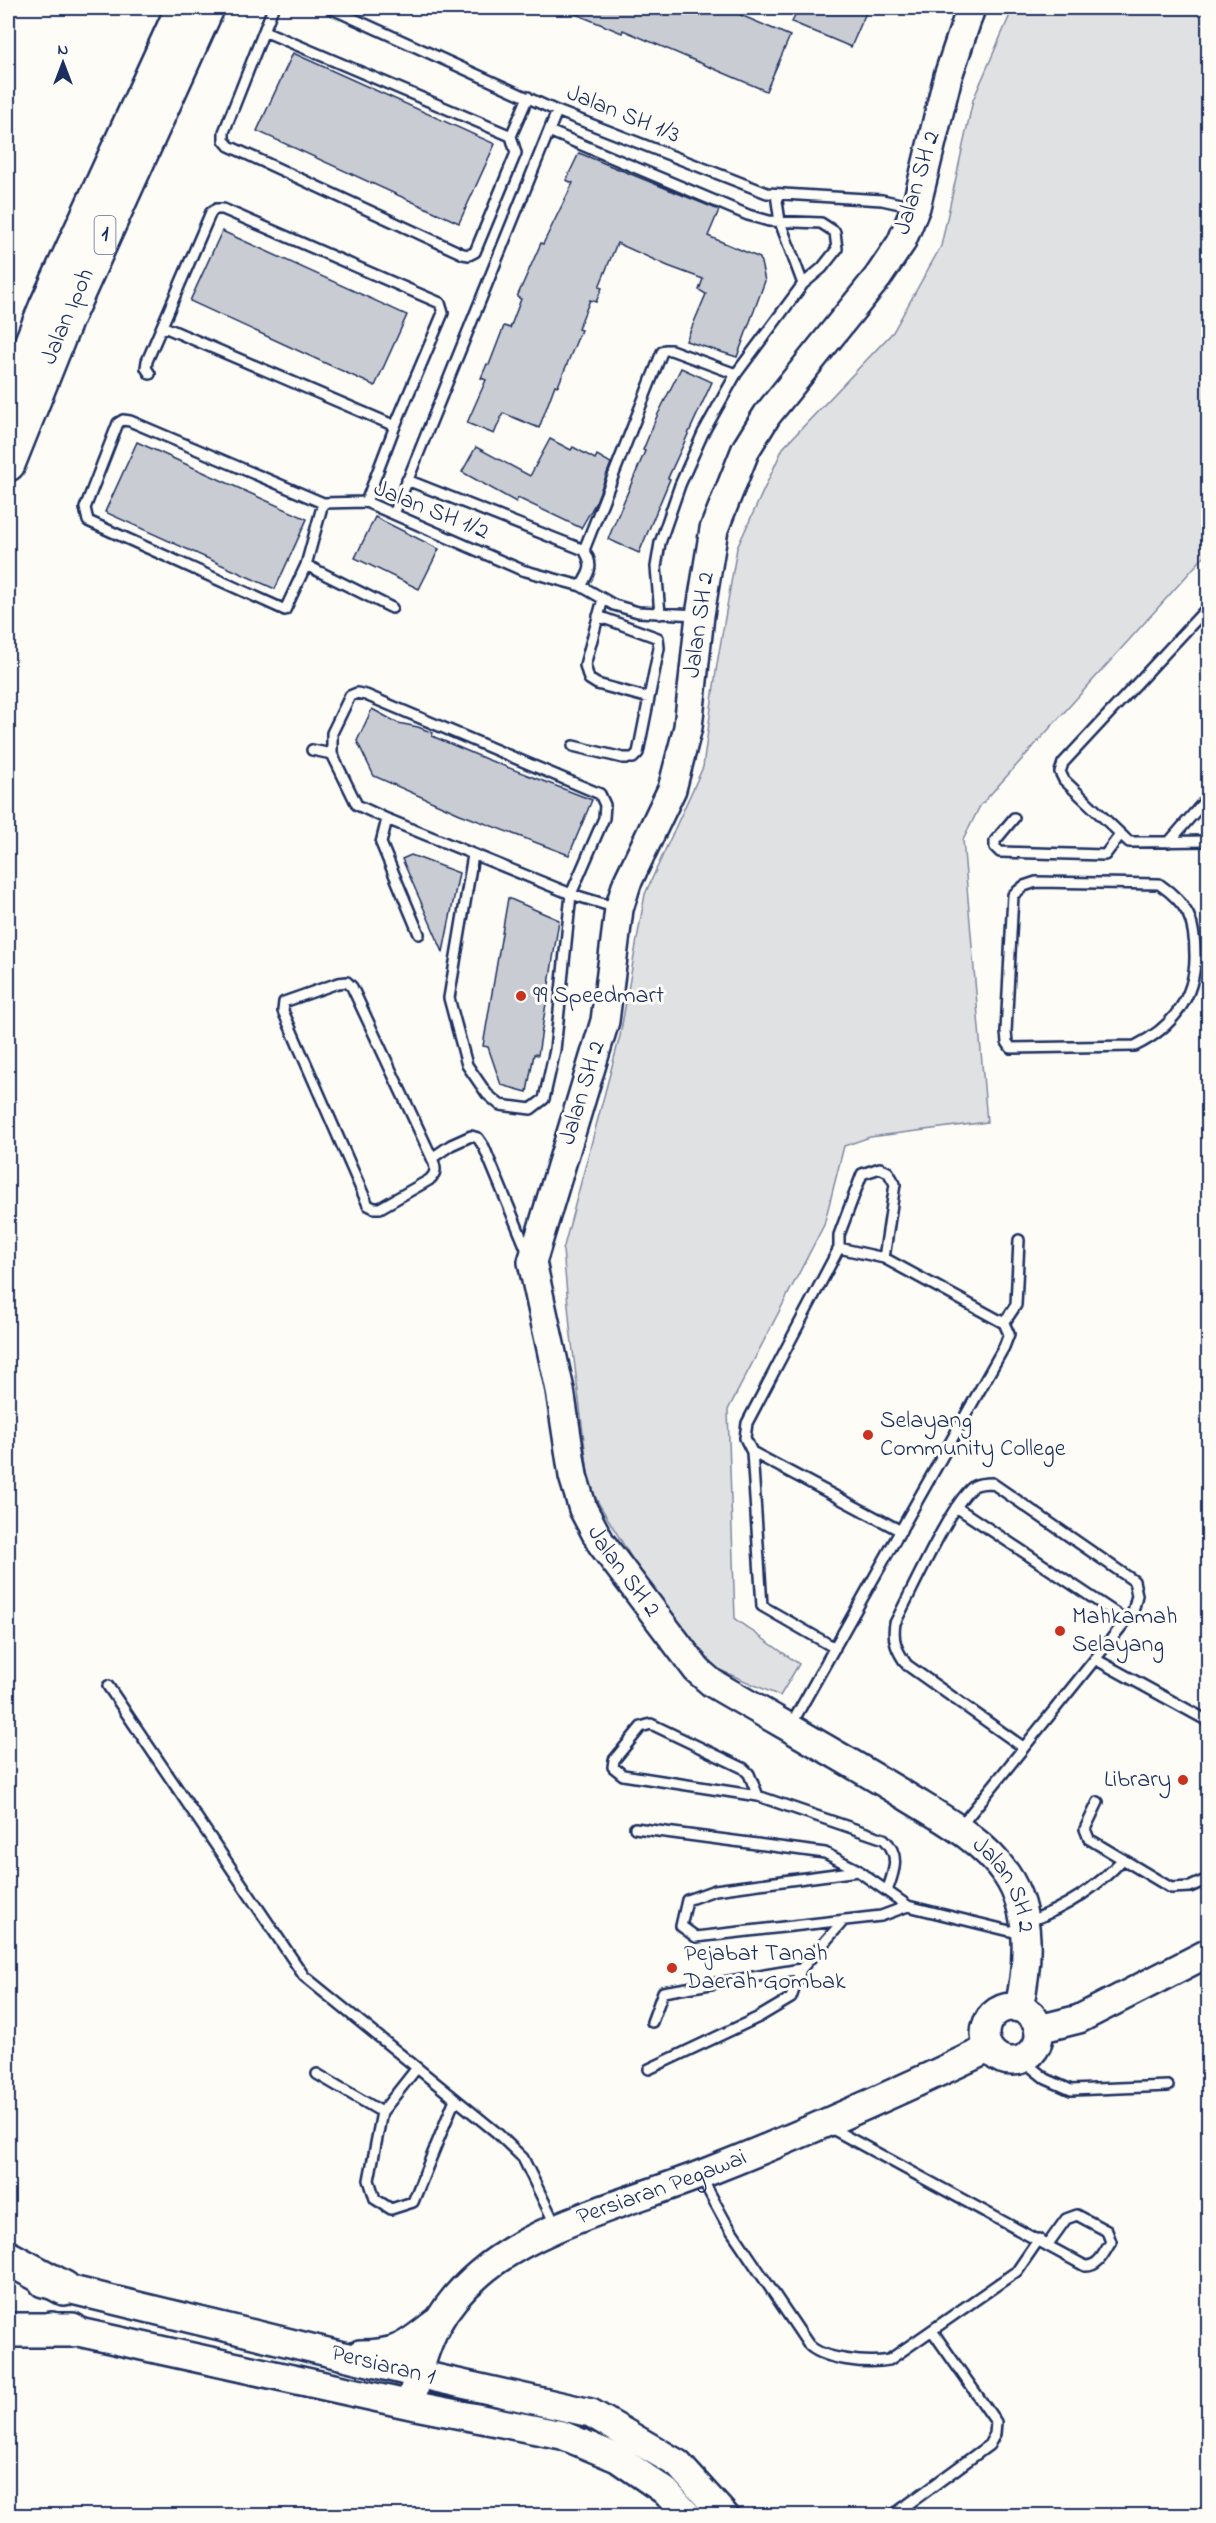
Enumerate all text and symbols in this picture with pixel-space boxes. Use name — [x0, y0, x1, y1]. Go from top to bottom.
north arrow — [33, 33, 93, 93]
text: N — [58, 38, 69, 62]
street label: Jalan SH 1/3 — [561, 76, 685, 154]
street label: Jalan SH 2 — [886, 127, 950, 239]
road number: 1 — [94, 216, 116, 254]
street label: Jalan Ipoh — [32, 263, 104, 370]
street label: Jalan SH 1/2 — [368, 472, 494, 550]
street label: Jalan SH 2 — [675, 570, 725, 680]
place label: 99 Speedmart — [533, 979, 664, 1014]
marker: 99 Speedmart — [514, 989, 528, 1003]
street label: Jalan SH 2 — [551, 1037, 615, 1149]
place label: Selayang Community College — [880, 1404, 1066, 1468]
marker: Selayang Community College — [861, 1428, 875, 1442]
street label: Jalan SH 2 — [577, 1520, 669, 1625]
place label: Mahkamah Selayang — [1072, 1600, 1177, 1664]
marker: Mahkamah Selayang — [1053, 1624, 1067, 1638]
place label: Library — [1104, 1763, 1171, 1799]
marker: Library — [1176, 1773, 1190, 1787]
street label: Jalan SH 2 — [964, 1828, 1043, 1935]
place label: Pejabat Tanah Daerah Gombak — [683, 1937, 846, 2000]
marker: Pejabat Tanah Daerah Gombak — [665, 1961, 679, 1975]
street label: Persiaran Pegawai — [572, 2140, 752, 2235]
street label: Persiaran 1 — [327, 2336, 439, 2395]

